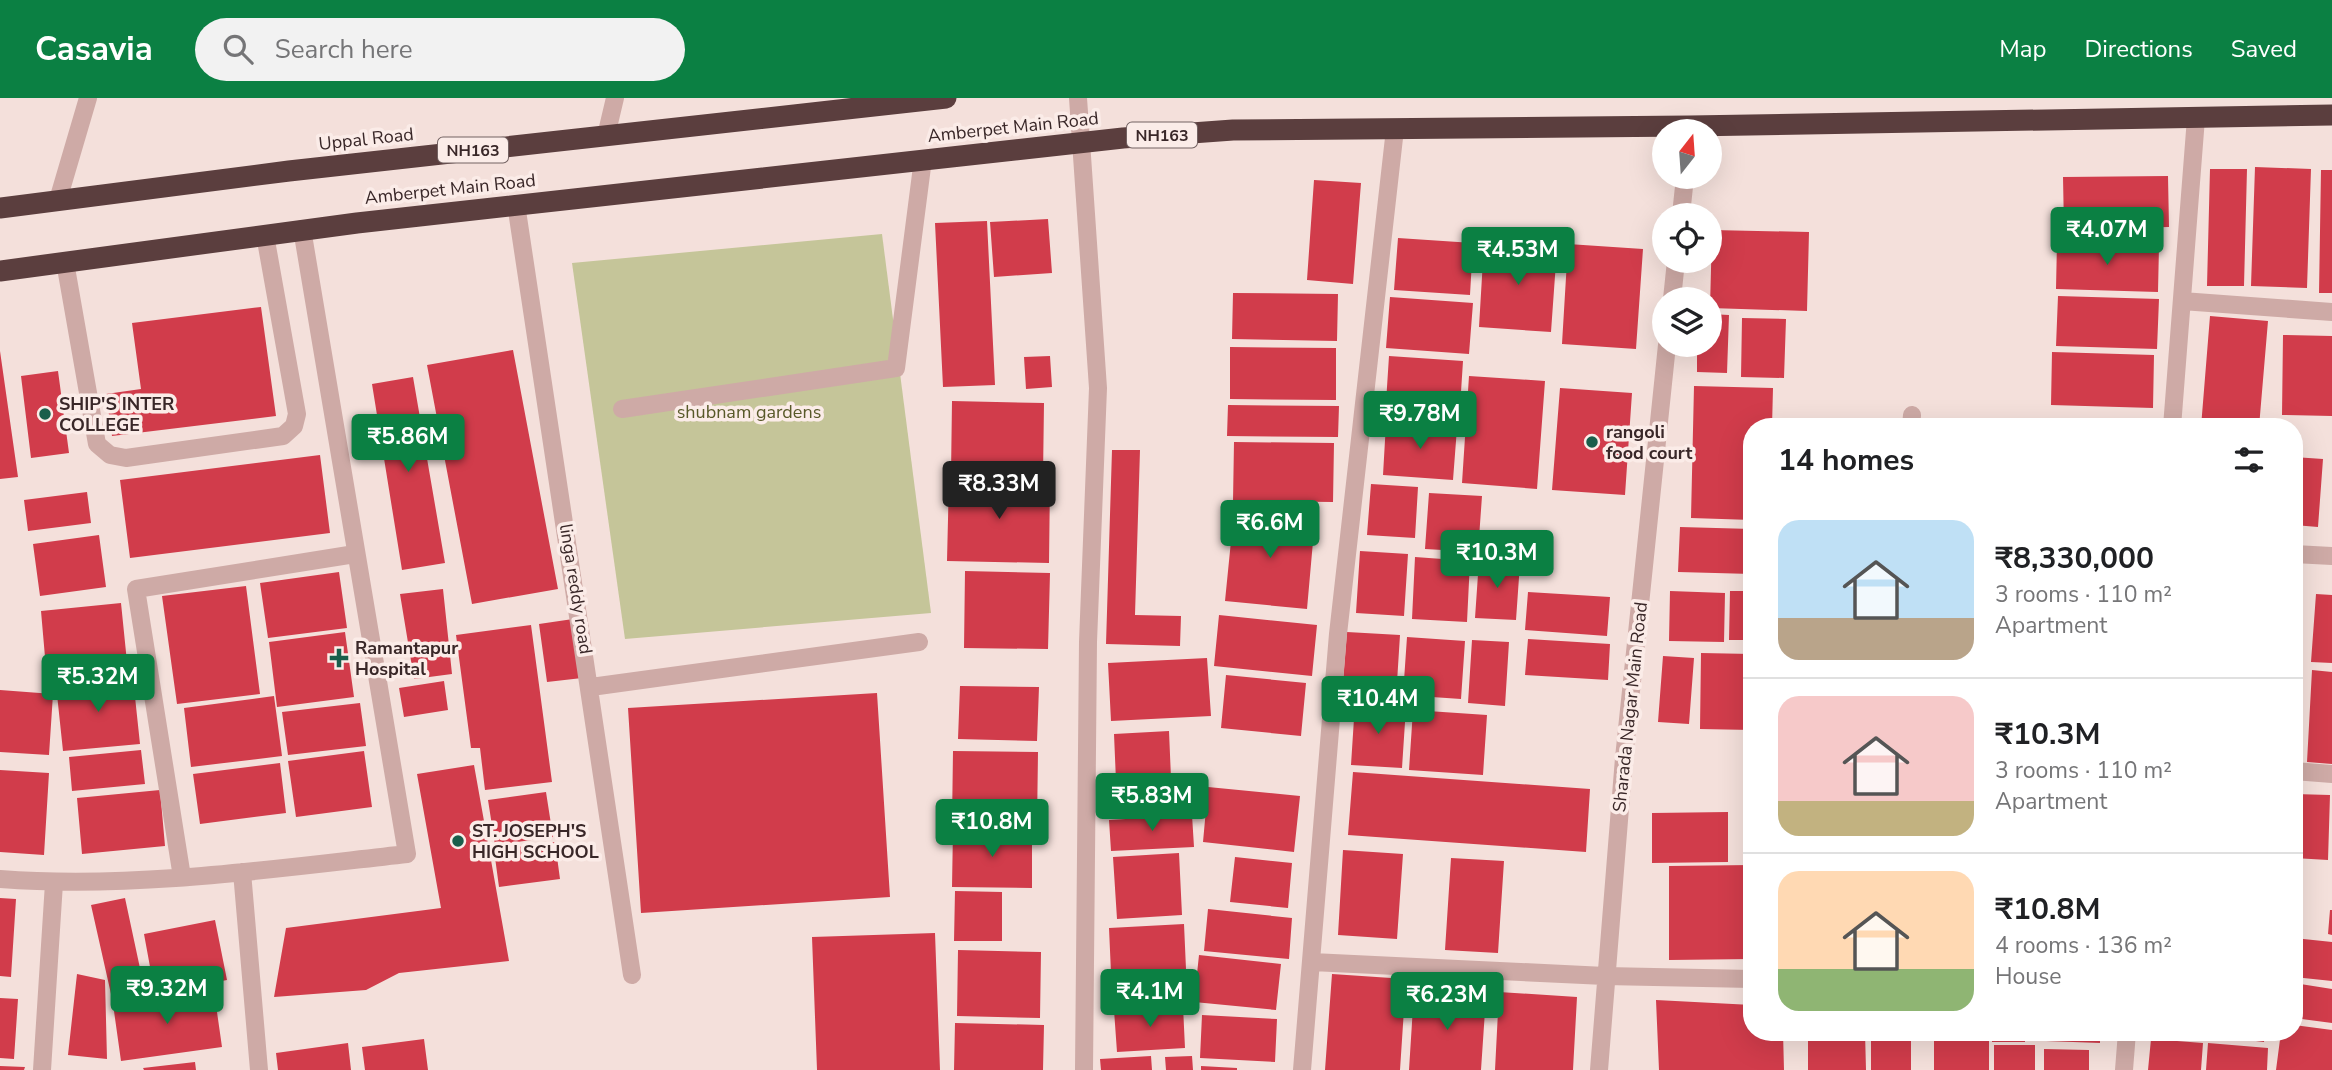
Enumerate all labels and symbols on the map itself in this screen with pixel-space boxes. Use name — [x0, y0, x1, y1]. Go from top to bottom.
street label: Amberpet Main Road — [926, 106, 1100, 148]
north arrow — [1652, 119, 1722, 189]
street label: Uppal Road — [317, 122, 415, 156]
road number: NH163 — [1127, 122, 1197, 148]
road number: NH163 — [438, 138, 508, 162]
street label: Amberpet Main Road — [363, 168, 537, 210]
pin: ₹4.07M — [2050, 208, 2164, 267]
pin: ₹4.53M — [1461, 228, 1575, 287]
place label: SHIP'S INTER COLLEGE — [59, 392, 175, 437]
pin: ₹9.78M — [1363, 392, 1477, 451]
park label: shubnam gardens — [677, 400, 821, 424]
marker: SHIP'S INTER COLLEGE — [37, 406, 53, 422]
pin: ₹5.86M — [351, 414, 465, 474]
place label: rangoli food court — [1606, 420, 1692, 465]
marker: rangoli food court — [1584, 434, 1600, 450]
pin: ₹8.33M — [942, 462, 1056, 521]
pin: ₹6.6M — [1221, 500, 1319, 560]
street label: linga reddy road — [554, 522, 598, 656]
pin: ₹10.3M — [1440, 531, 1554, 590]
street label: Sharada Nagar Main Road — [1607, 601, 1653, 813]
place label: Ramantapur Hospital — [355, 636, 458, 681]
marker: Ramantapur Hospital — [329, 648, 349, 668]
pin: ₹5.32M — [41, 654, 155, 714]
pin: ₹10.4M — [1321, 676, 1435, 736]
pin: ₹5.83M — [1095, 774, 1209, 833]
pin: ₹10.8M — [935, 800, 1049, 859]
place label: ST. JOSEPH'S HIGH SCHOOL — [472, 819, 599, 864]
marker: ST. JOSEPH'S HIGH SCHOOL — [450, 833, 466, 849]
pin: ₹9.32M — [110, 967, 224, 1026]
pin: ₹4.1M — [1101, 970, 1199, 1029]
pin: ₹6.23M — [1390, 972, 1504, 1032]

